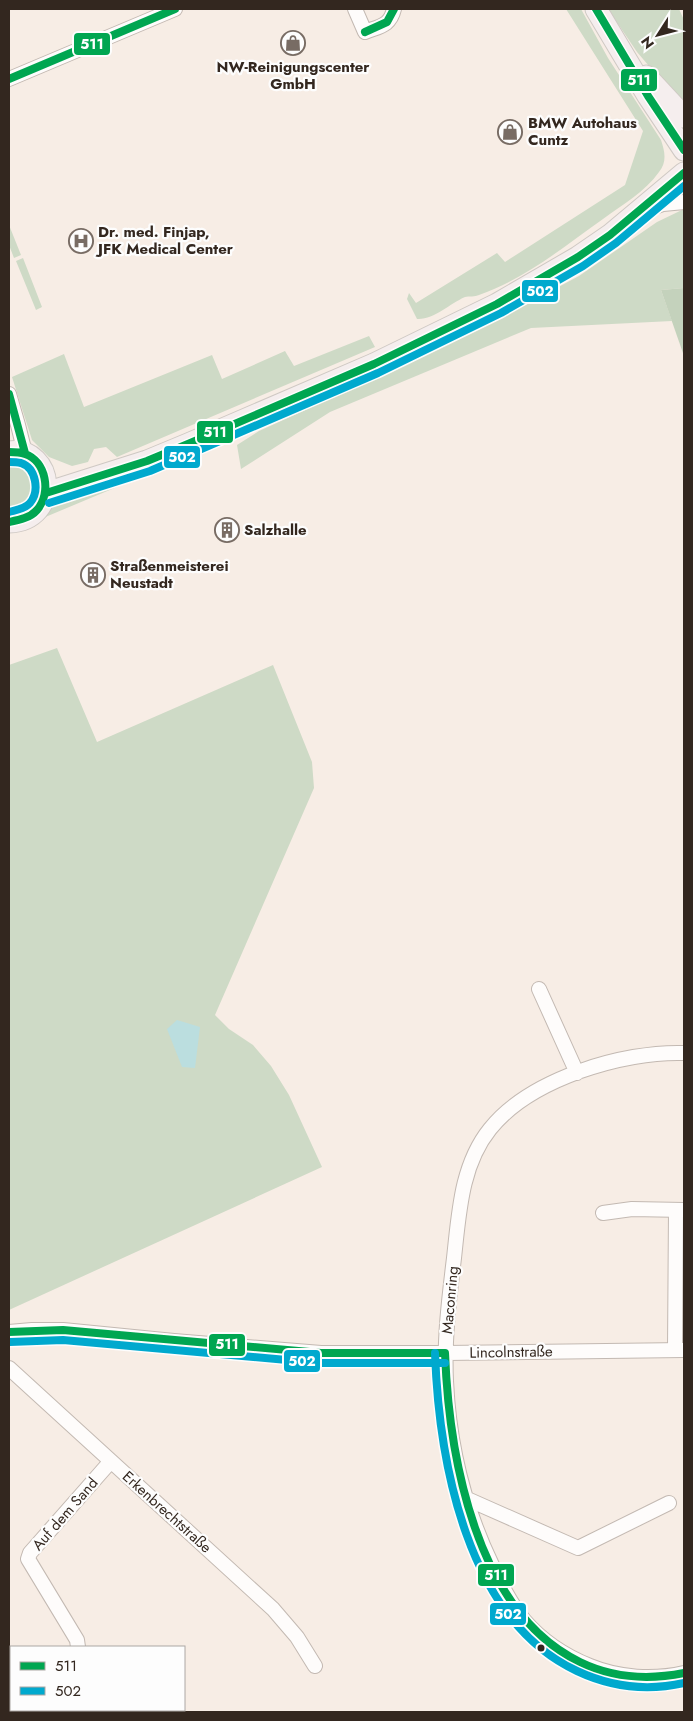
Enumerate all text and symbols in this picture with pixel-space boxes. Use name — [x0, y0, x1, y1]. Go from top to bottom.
north arrow — [633, 10, 683, 60]
shop icon: NW-Reinigungscenter GmbH — [280, 30, 306, 56]
line badge: 511 — [73, 32, 111, 56]
text: N — [636, 32, 659, 53]
text: 511 — [80, 34, 104, 54]
place label: NW-Reinigungscenter GmbH — [217, 56, 370, 95]
line badge: 511 — [620, 68, 658, 92]
text: 511 — [627, 70, 651, 90]
place label: BMW Autohaus Cuntz — [528, 112, 637, 151]
shop icon: BMW Autohaus Cuntz — [497, 119, 523, 145]
place label: Dr. med. Finjap, JFK Medical Center — [95, 221, 234, 260]
hospital icon: Dr. med. Finjap, JFK Medical Center — [68, 228, 94, 254]
line badge: 502 — [521, 279, 559, 303]
text: 502 — [526, 281, 554, 301]
line badge: 511 — [196, 420, 234, 444]
text: 511 — [203, 422, 227, 442]
line badge: 502 — [163, 445, 201, 469]
text: 502 — [168, 447, 196, 467]
building icon: Salzhalle — [214, 517, 240, 543]
place label: Salzhalle — [244, 519, 307, 541]
place label: Straßenmeisterei Neustadt — [110, 555, 229, 594]
building icon: Straßenmeisterei Neustadt — [80, 562, 106, 588]
street label: Maconring — [436, 1265, 464, 1335]
line badge: 511 — [208, 1333, 246, 1357]
text: 511 — [215, 1334, 239, 1354]
street label: Lincolnstraße — [469, 1340, 553, 1364]
line badge: 502 — [283, 1349, 321, 1373]
text: 502 — [288, 1351, 316, 1371]
street label: Erkenbrechtstraße — [117, 1466, 217, 1558]
street label: Auf dem Sand — [27, 1473, 103, 1555]
line badge: 511 — [477, 1563, 515, 1587]
text: 511 — [484, 1565, 508, 1585]
line badge: 502 — [489, 1602, 527, 1626]
text: 502 — [494, 1604, 522, 1624]
unlabelled marker — [536, 1643, 546, 1653]
legend — [10, 1646, 185, 1711]
text: 511 — [55, 1655, 77, 1677]
text: 502 — [55, 1680, 81, 1702]

